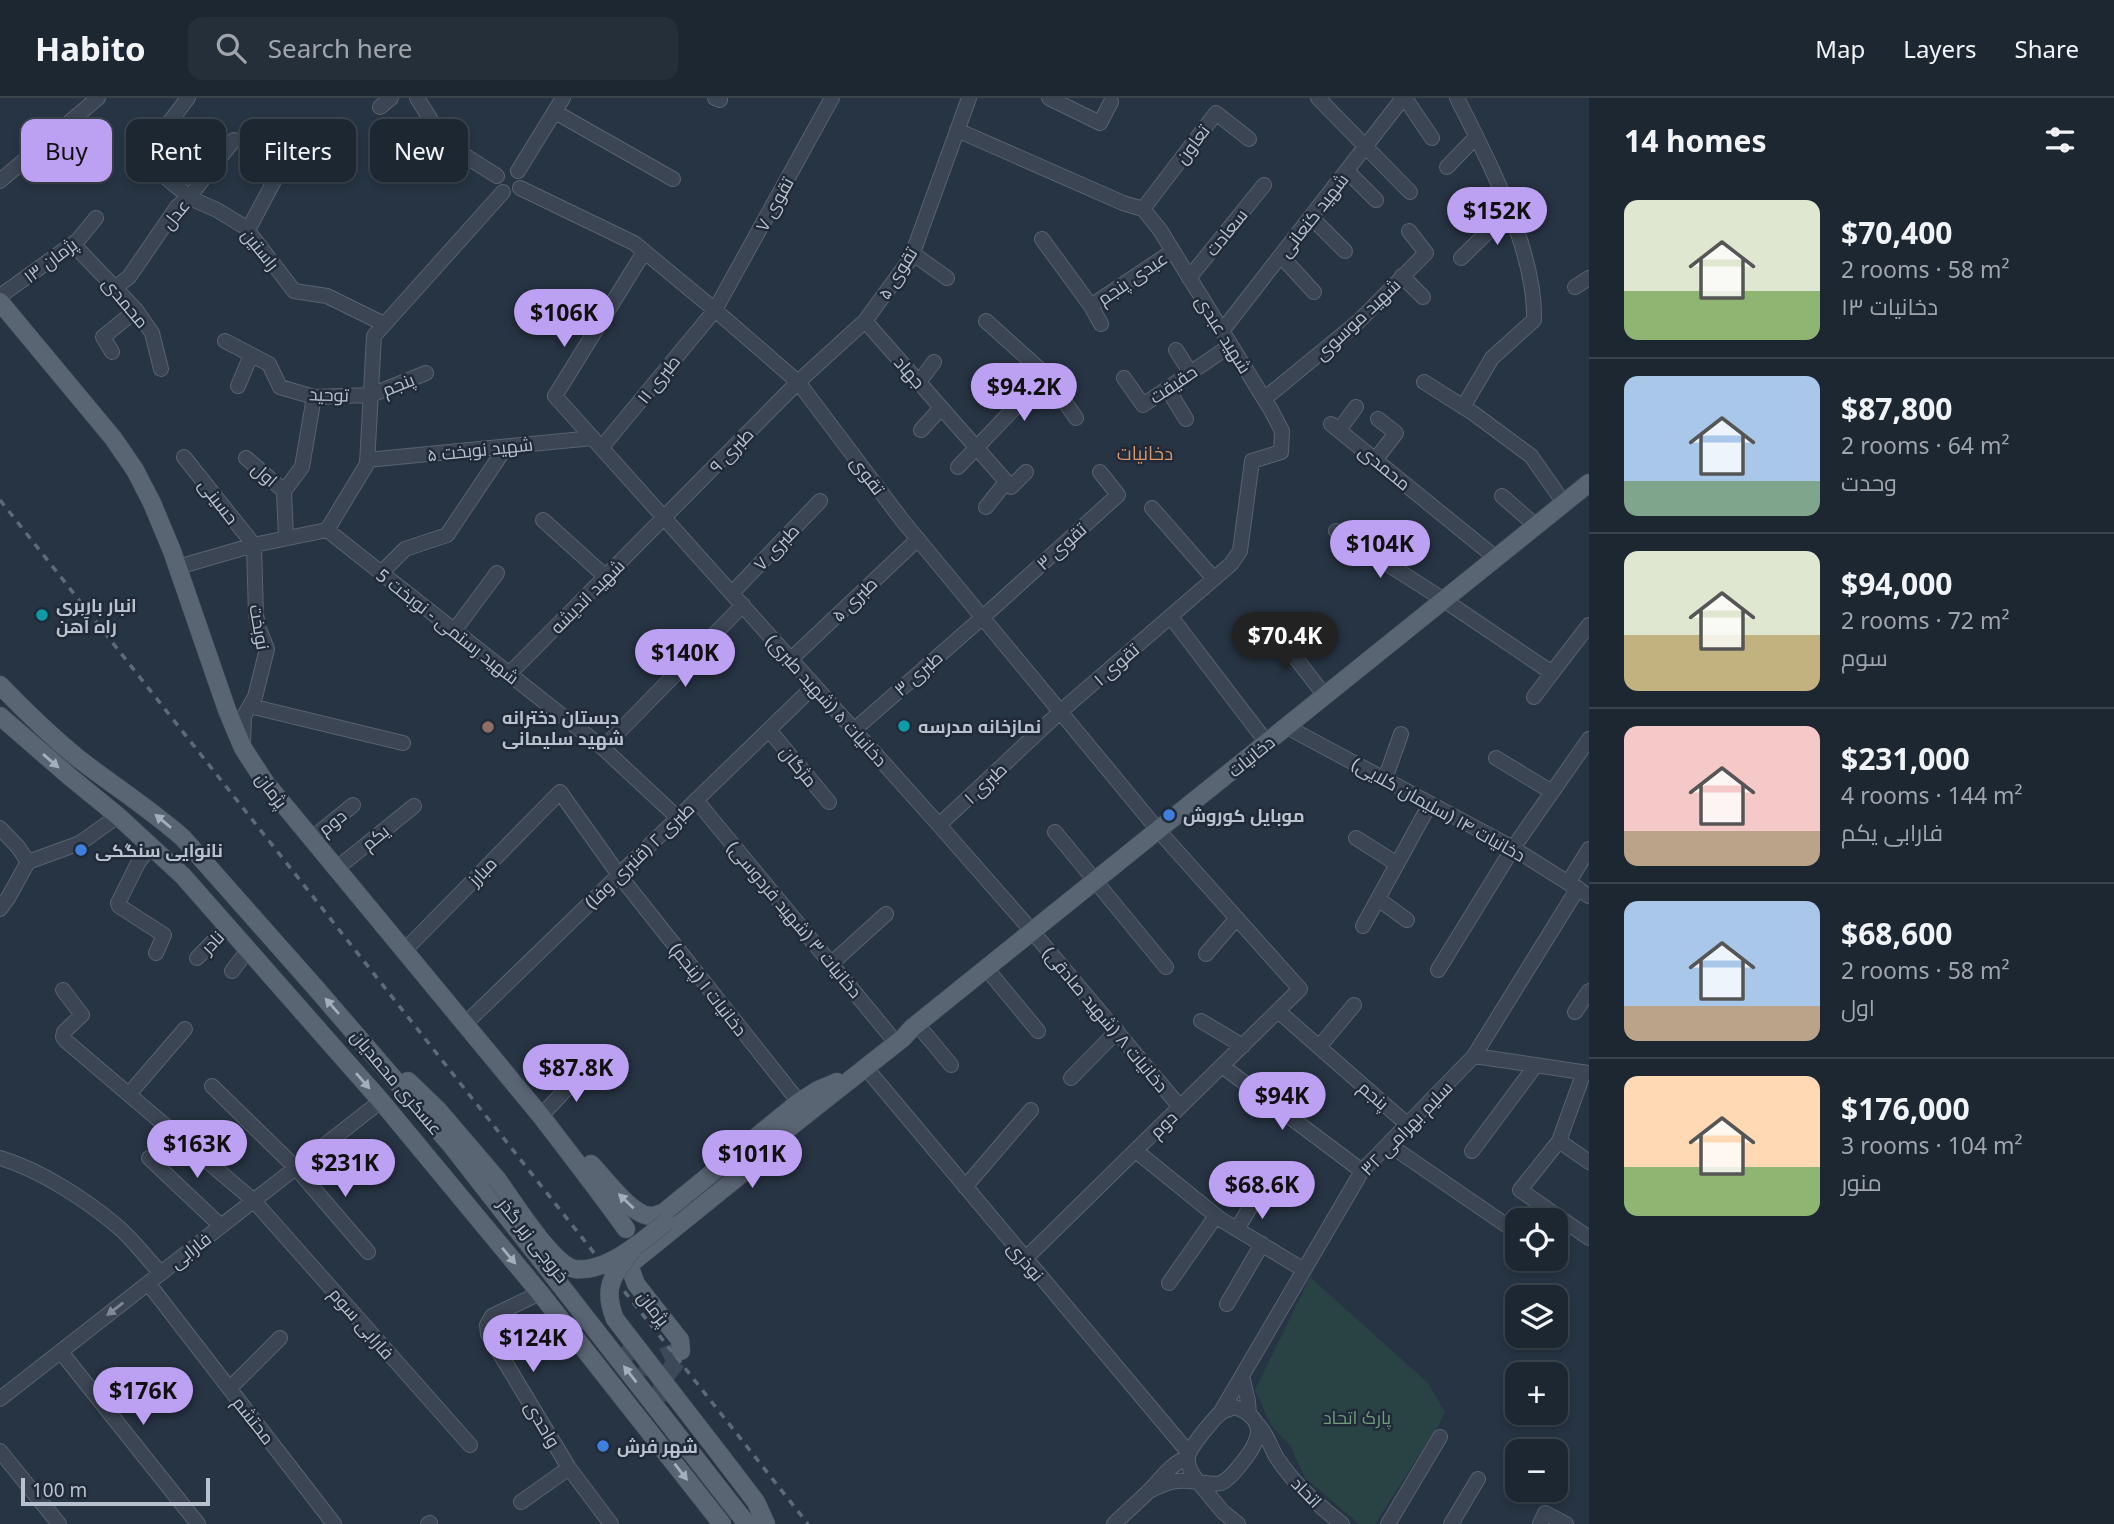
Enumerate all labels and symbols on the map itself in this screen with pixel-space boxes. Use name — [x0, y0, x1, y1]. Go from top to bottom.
street label: تعاون — [1169, 119, 1215, 169]
street label: شهید کنعانی — [1273, 168, 1353, 262]
street label: تقوی ۷ — [749, 172, 799, 236]
pin: $152K — [1448, 188, 1546, 247]
street label: عدل — [156, 194, 194, 234]
street label: سعادت — [1200, 203, 1252, 261]
street label: راستین — [237, 223, 285, 275]
street label: پژمان ۱۳ — [18, 232, 83, 289]
street label: تقوی ۵ — [872, 242, 922, 304]
street label: عبدی پنجم — [1092, 246, 1172, 311]
street label: محمدی — [97, 271, 155, 333]
street label: شهید موسوی — [1309, 273, 1405, 365]
pin: $106K — [515, 289, 613, 349]
street label: شهید عبدی — [1190, 290, 1258, 378]
street label: طبری ۱۱ — [631, 350, 685, 408]
street label: جهاد — [889, 351, 931, 393]
street label: حقیقت — [1144, 359, 1202, 409]
pin: $94.2K — [967, 364, 1081, 423]
street label: پنجم — [378, 367, 418, 402]
street label: توحید — [309, 381, 350, 407]
street label: طبری ۹ — [704, 422, 758, 478]
street label: شهید نوبخت ۵ — [426, 432, 534, 466]
street label: محمدی — [1354, 439, 1416, 495]
district label: دخانیات — [1117, 440, 1173, 466]
street label: تقوی — [846, 451, 891, 499]
street label: اول — [247, 456, 283, 492]
street label: حسینی — [194, 473, 244, 529]
street label: تقوی ۳ — [1031, 517, 1091, 575]
street label: طبری ۷ — [748, 518, 804, 576]
pin: $104K — [1331, 520, 1429, 580]
street label: شهید اندیشه — [544, 553, 630, 639]
street label: شهید رستمی - نوبخت 5 — [372, 563, 524, 689]
street label: طبری ۵ — [826, 571, 882, 627]
place label: انبار باربری راه آهن — [56, 593, 137, 638]
street label: نوبخت — [244, 602, 276, 652]
marker: انبار باربری راه آهن — [34, 607, 50, 623]
pin: $70.4K — [1228, 612, 1342, 672]
street label: دخانیات ۵ (شهید طبری) — [761, 629, 893, 771]
pin: $140K — [636, 630, 734, 689]
street label: تقوی ۱ — [1088, 637, 1144, 690]
street label: طبری ۳ — [889, 645, 947, 701]
place label: دبستان دخترانه شهید سلیمانی — [502, 705, 624, 750]
place label: نمازخانه مدرسه — [918, 714, 1041, 738]
marker: نمازخانه مدرسه — [896, 718, 912, 734]
marker: دبستان دخترانه شهید سلیمانی — [480, 719, 496, 735]
street label: دخانیات — [1223, 730, 1279, 782]
street label: مژگان — [775, 740, 823, 792]
street label: دخانیات ۱۴ (سلیمان کلایی) — [1348, 751, 1530, 867]
one-way arrow — [42, 753, 60, 769]
street label: طبری ۱ — [958, 757, 1012, 809]
street label: پژمان — [250, 767, 293, 814]
street label: طبری ۲ (قنبری وفا) — [579, 796, 699, 914]
street label: دوم — [313, 803, 352, 841]
place label: موبایل کوروش — [1183, 803, 1305, 827]
marker: موبایل کوروش — [1161, 807, 1177, 823]
one-way arrow — [154, 813, 172, 828]
street label: یکم — [356, 819, 394, 856]
street label: دخانیات ۳ (شهید فردوسی) — [722, 835, 868, 1003]
place label: نانوایی سنگکی — [95, 838, 223, 862]
marker: نانوایی سنگکی — [73, 842, 89, 858]
street label: مبارز — [462, 851, 502, 891]
street label: نادر — [194, 925, 229, 960]
street label: دخانیات ۱ (پنجم) — [664, 937, 753, 1041]
street label: دخانیات ۸ (شهید صادقی) — [1038, 941, 1174, 1097]
one-way arrow — [325, 998, 340, 1015]
street label: عسکری محمدیان — [346, 1024, 448, 1140]
pin: $87.8K — [519, 1044, 633, 1104]
one-way arrow — [355, 1072, 371, 1090]
pin: $94K — [1241, 1072, 1323, 1132]
street label: پنجم — [1353, 1075, 1394, 1116]
street label: سلیم بهرامی ۳۲ — [1355, 1075, 1458, 1181]
street label: دوم — [1144, 1105, 1183, 1144]
pin: $163K — [148, 1121, 246, 1180]
pin: $101K — [703, 1130, 801, 1190]
pin: $231K — [296, 1140, 394, 1199]
pin: $68.6K — [1205, 1162, 1319, 1221]
street label: خروجی زیر گذر — [493, 1192, 575, 1288]
one-way arrow — [618, 1193, 635, 1209]
street label: فارابی — [164, 1226, 216, 1274]
street label: نوذری — [1002, 1236, 1050, 1286]
one-way arrow — [501, 1247, 516, 1264]
street label: فارابی سوم — [323, 1282, 400, 1365]
street label: پژمان — [632, 1285, 676, 1332]
one-way arrow — [106, 1302, 124, 1316]
pin: $124K — [484, 1314, 582, 1374]
one-way arrow — [622, 1365, 637, 1383]
pin: $176K — [94, 1368, 192, 1427]
street label: محتشم — [227, 1391, 280, 1450]
street label: واحدی — [520, 1396, 566, 1452]
park label: پارک اتحاد — [1323, 1405, 1391, 1430]
place label: شهر فرش — [617, 1434, 698, 1458]
marker: شهر فرش — [595, 1438, 611, 1454]
one-way arrow — [674, 1462, 689, 1480]
street label: اتحاد — [1286, 1471, 1328, 1513]
scale bar — [21, 1475, 210, 1507]

